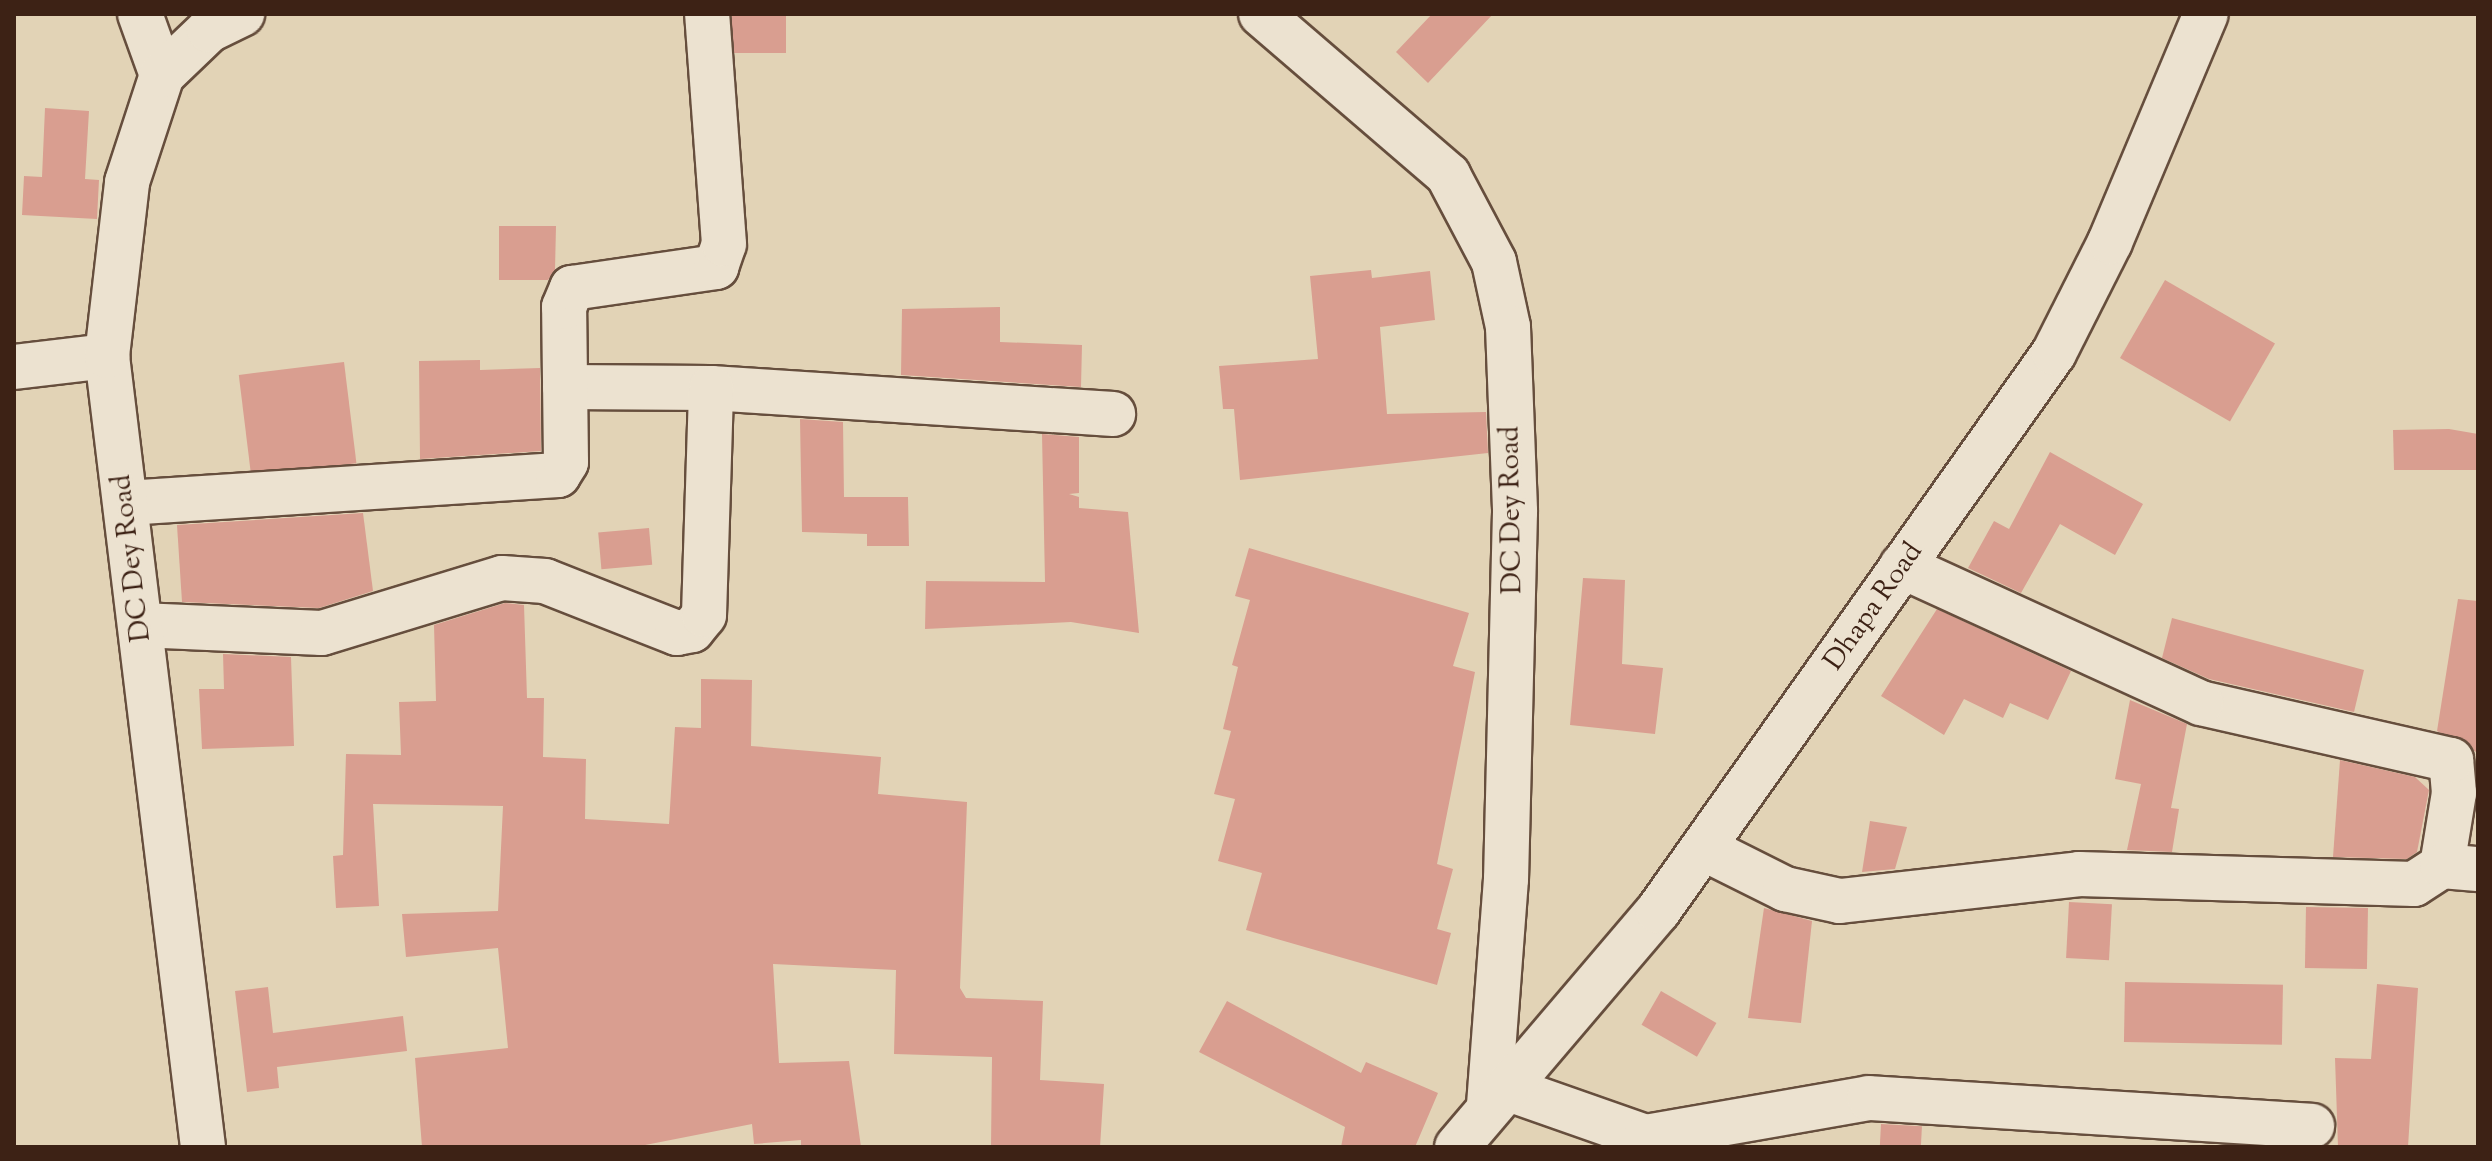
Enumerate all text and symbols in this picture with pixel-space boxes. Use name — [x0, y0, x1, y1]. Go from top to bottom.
street label: DC Dey Road — [1494, 426, 1530, 594]
street label: DC Dey Road — [105, 472, 159, 644]
street label: Dhapa Road — [1818, 537, 1930, 677]

